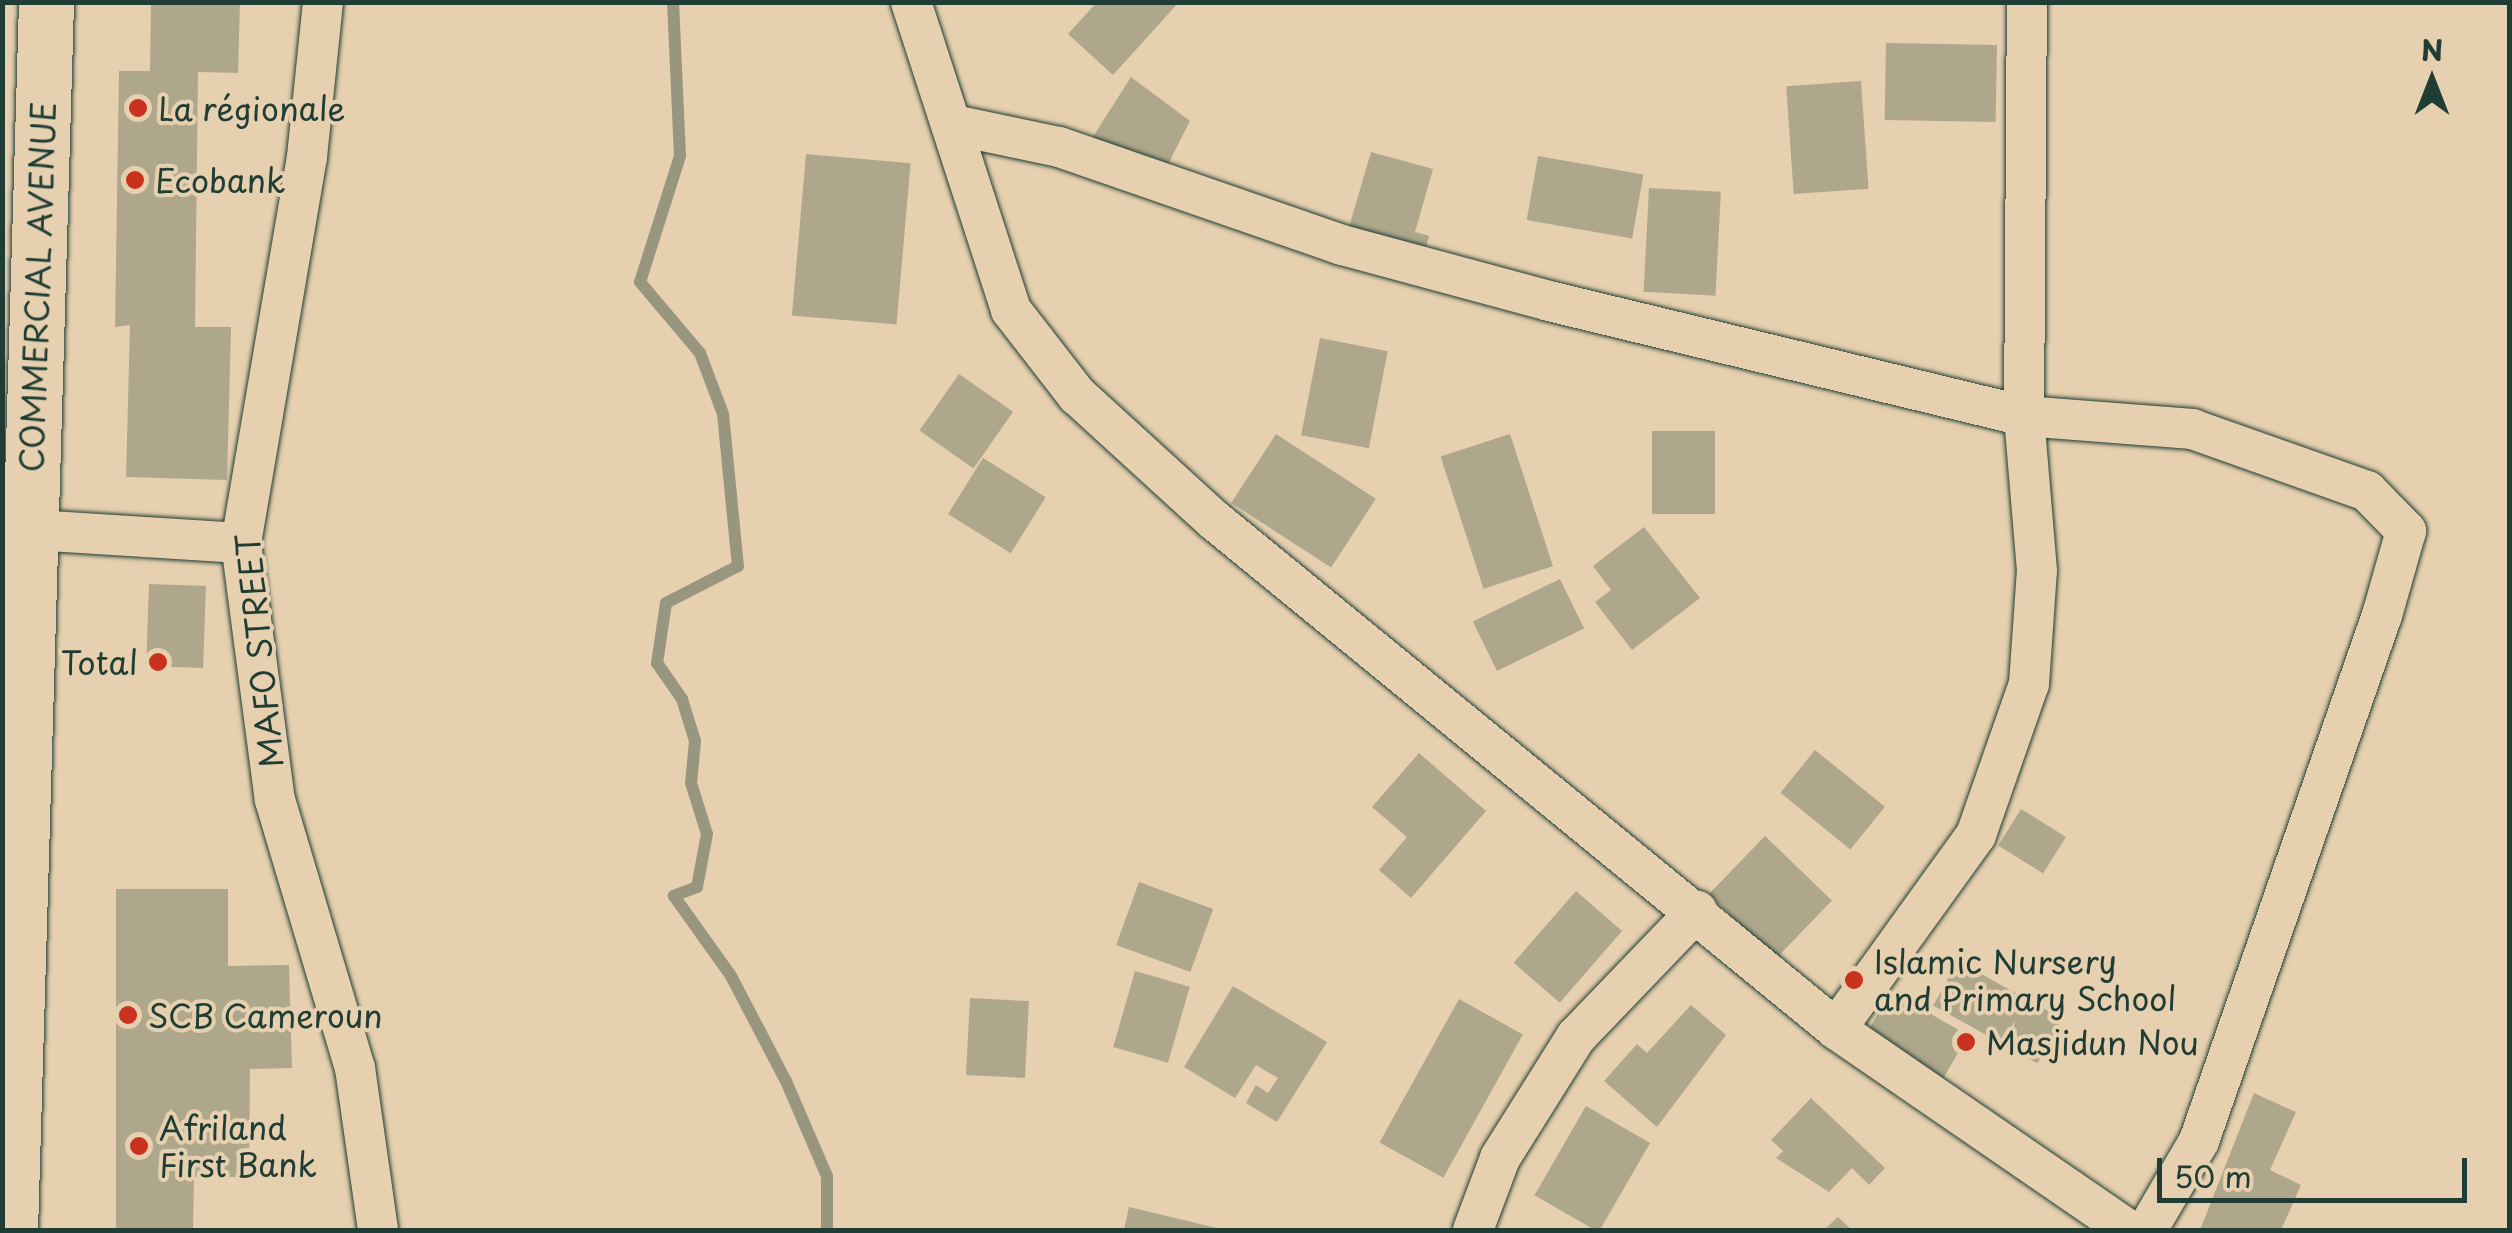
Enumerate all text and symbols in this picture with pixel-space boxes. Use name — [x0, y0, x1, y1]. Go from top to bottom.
text: N — [2421, 28, 2443, 71]
north arrow — [2382, 30, 2482, 130]
place label: La régionale — [158, 89, 349, 127]
marker: La régionale — [127, 97, 149, 119]
street label: COMMERCIAL AVENUE — [11, 102, 63, 472]
place label: Ecobank — [155, 161, 285, 199]
marker: Ecobank — [124, 169, 146, 191]
street label: MAFO STREET — [228, 532, 290, 770]
place label: Total — [61, 643, 138, 681]
marker: Total — [147, 651, 169, 673]
place label: Islamic Nursery and Primary School — [1874, 943, 2179, 1018]
marker: Islamic Nursery and Primary School — [1843, 969, 1865, 991]
place label: SCB Cameroun — [148, 996, 382, 1034]
marker: SCB Cameroun — [117, 1004, 139, 1026]
place label: Masjidun Nou — [1986, 1023, 2199, 1061]
marker: Masjidun Nou — [1955, 1031, 1977, 1053]
place label: Afriland First Bank — [159, 1109, 318, 1184]
marker: Afriland First Bank — [128, 1135, 150, 1157]
scale bar — [2162, 1138, 2472, 1200]
text: 50 m — [2174, 1153, 2252, 1198]

